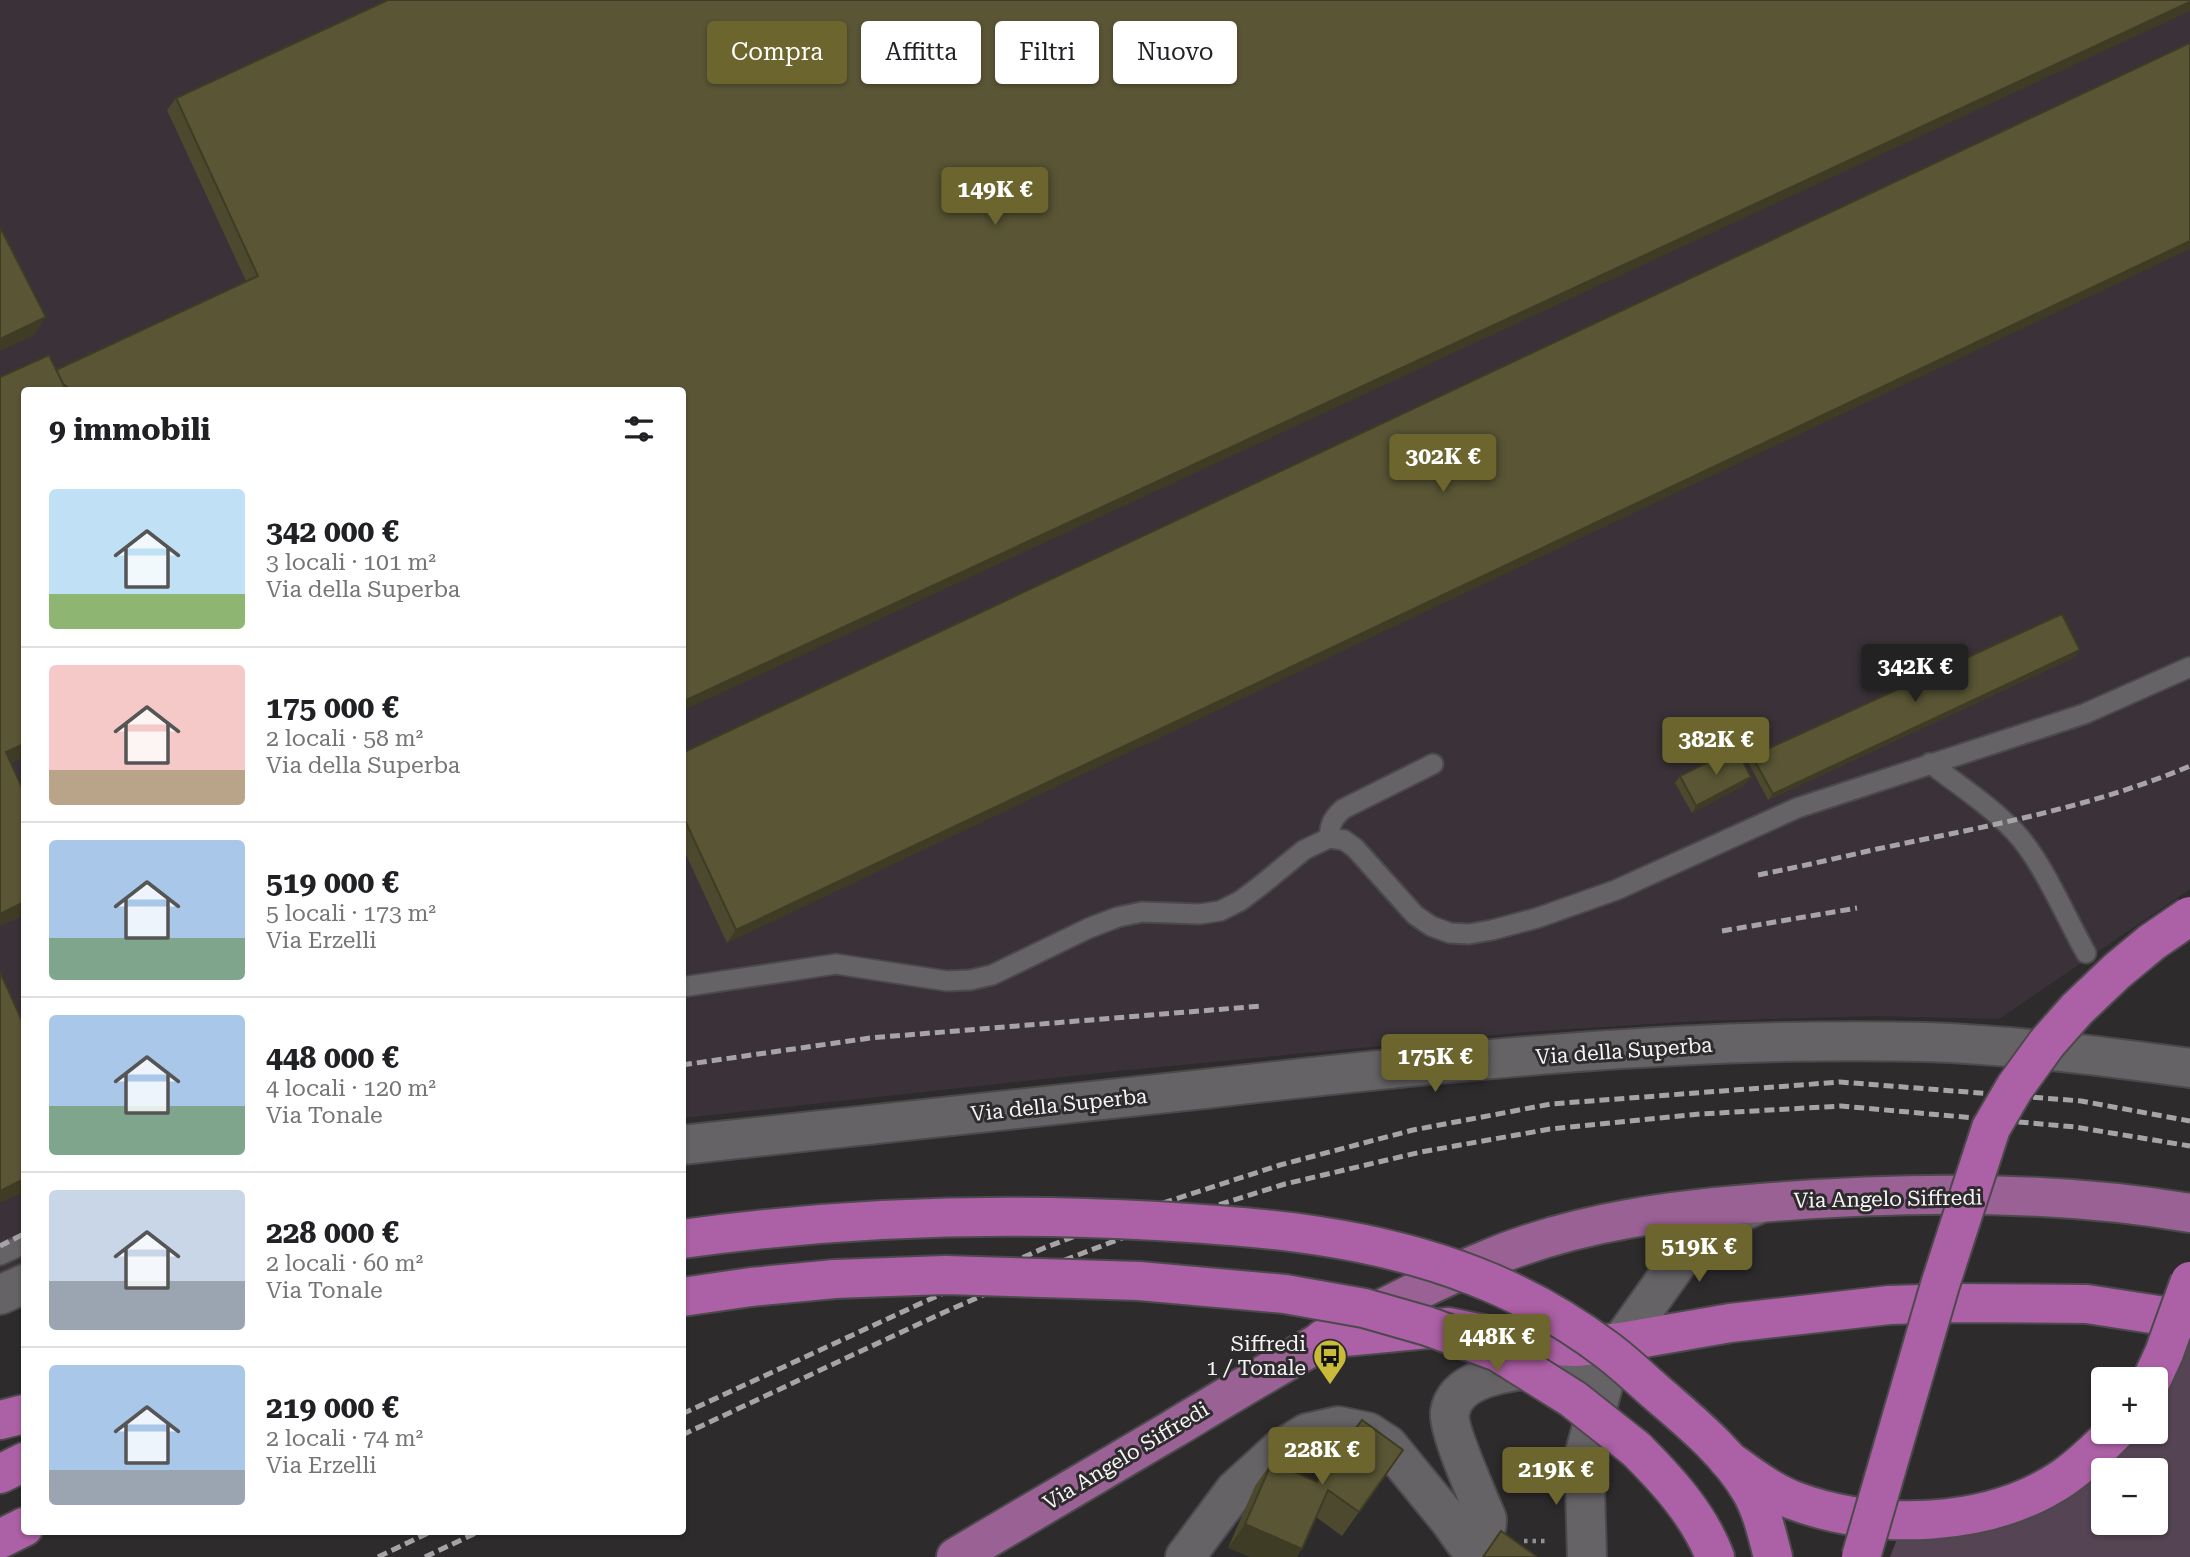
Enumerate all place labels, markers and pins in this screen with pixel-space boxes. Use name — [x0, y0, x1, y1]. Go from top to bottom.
pin: 149K € — [938, 168, 1052, 227]
pin: 302K € — [1386, 434, 1500, 494]
pin: 342K € — [1858, 644, 1972, 704]
pin: 382K € — [1659, 718, 1773, 777]
pin: 175K € — [1378, 1034, 1492, 1094]
pin: 519K € — [1642, 1224, 1756, 1284]
pin: 448K € — [1440, 1314, 1554, 1374]
place label: Siffredi 1 / Tonale — [1206, 1332, 1306, 1380]
bus stop icon: Siffredi 1 / Tonale — [1311, 1337, 1349, 1386]
pin: 228K € — [1265, 1428, 1379, 1487]
pin: 219K € — [1499, 1448, 1613, 1507]

